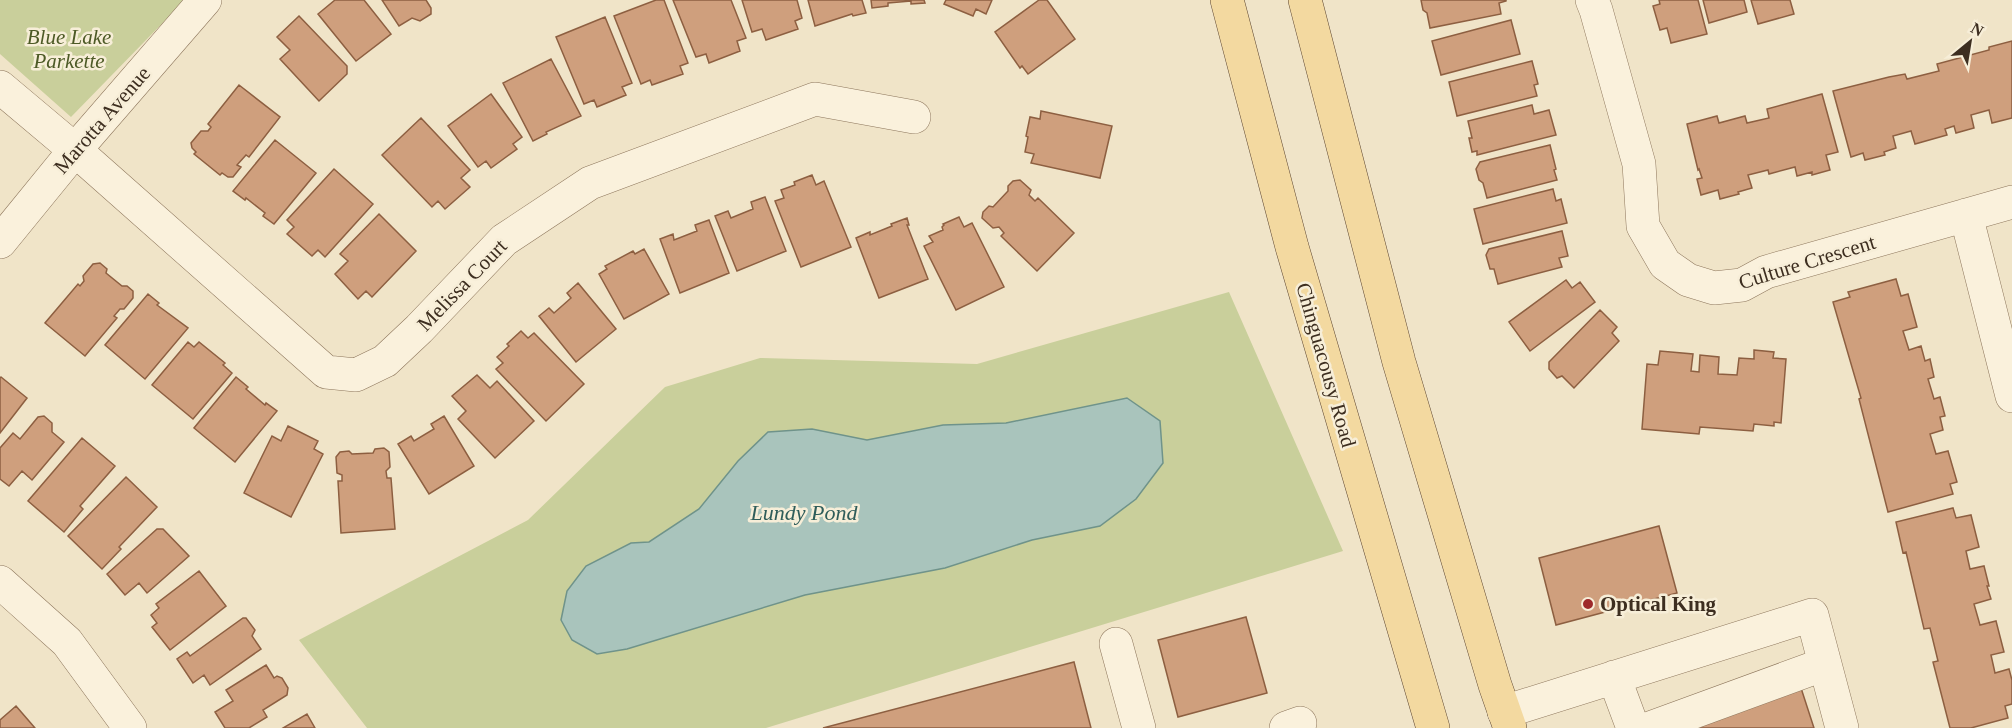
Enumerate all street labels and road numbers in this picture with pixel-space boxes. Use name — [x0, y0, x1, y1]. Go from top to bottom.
street label: Marotta Avenue — [49, 61, 155, 179]
street label: Culture Crescent — [1736, 230, 1878, 294]
street label: Melissa Court — [412, 234, 512, 336]
street label: Chinguacousy Road — [1291, 280, 1361, 450]

